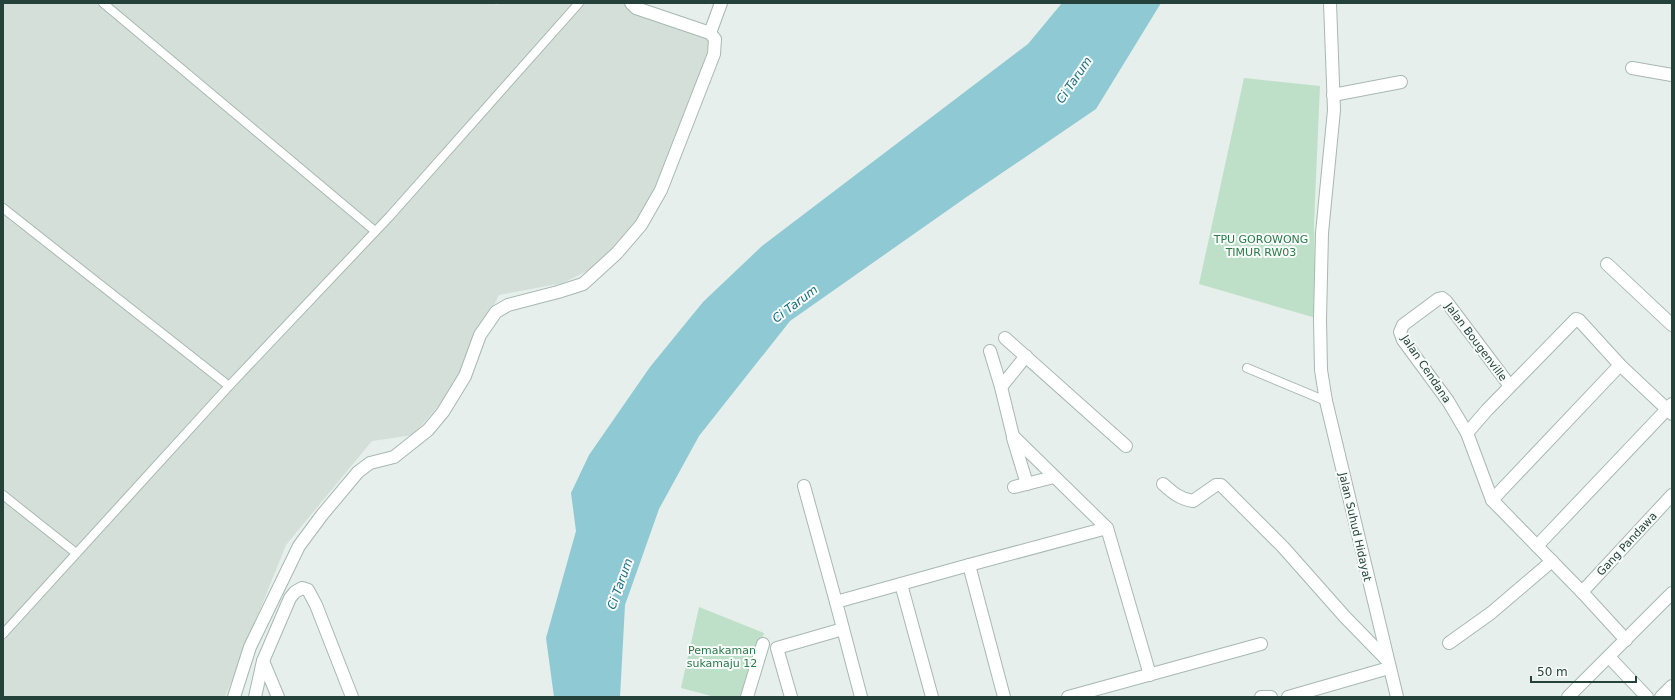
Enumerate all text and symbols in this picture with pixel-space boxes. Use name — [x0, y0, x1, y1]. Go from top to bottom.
water label: Ci Tarum — [1053, 54, 1095, 106]
park label: TPU GOROWONG TIMUR RW03 — [1213, 233, 1308, 259]
water label: Ci Tarum — [770, 282, 820, 326]
street label: Jalan Bougenville — [1442, 299, 1510, 384]
street label: Jalan Cendana — [1398, 332, 1454, 405]
street label: Jalan Suhud Hidayat — [1336, 470, 1374, 583]
street label: Gang Pandawa — [1594, 510, 1660, 578]
water label: Ci Tarum — [604, 557, 636, 611]
park label: Pemakaman sukamaju 12 — [687, 644, 757, 670]
scale bar — [1531, 658, 1636, 684]
text: 50 m — [1537, 665, 1568, 679]

